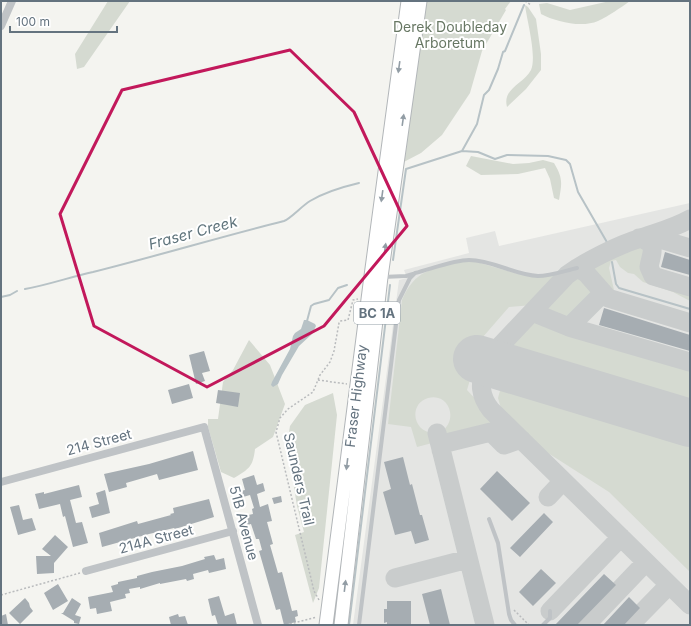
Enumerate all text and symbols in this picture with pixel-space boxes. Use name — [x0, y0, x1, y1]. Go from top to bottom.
scale bar — [10, 8, 117, 34]
text: 100 m — [16, 14, 50, 29]
park label: Derek Doubleday Arboretum — [393, 18, 507, 51]
one-way arrow — [396, 61, 402, 73]
one-way arrow — [400, 114, 406, 126]
one-way arrow — [379, 190, 385, 202]
water label: Fraser Creek — [146, 211, 240, 254]
one-way arrow — [382, 243, 388, 255]
road number: BC 1A — [354, 302, 400, 324]
street label: Fraser Highway — [341, 343, 370, 448]
street label: 214 Street — [64, 425, 134, 458]
street label: Saunders Trail — [281, 431, 318, 527]
one-way arrow — [344, 458, 350, 470]
street label: 51B Avenue — [226, 484, 263, 562]
street label: 214A Street — [117, 520, 195, 557]
one-way arrow — [342, 580, 349, 592]

